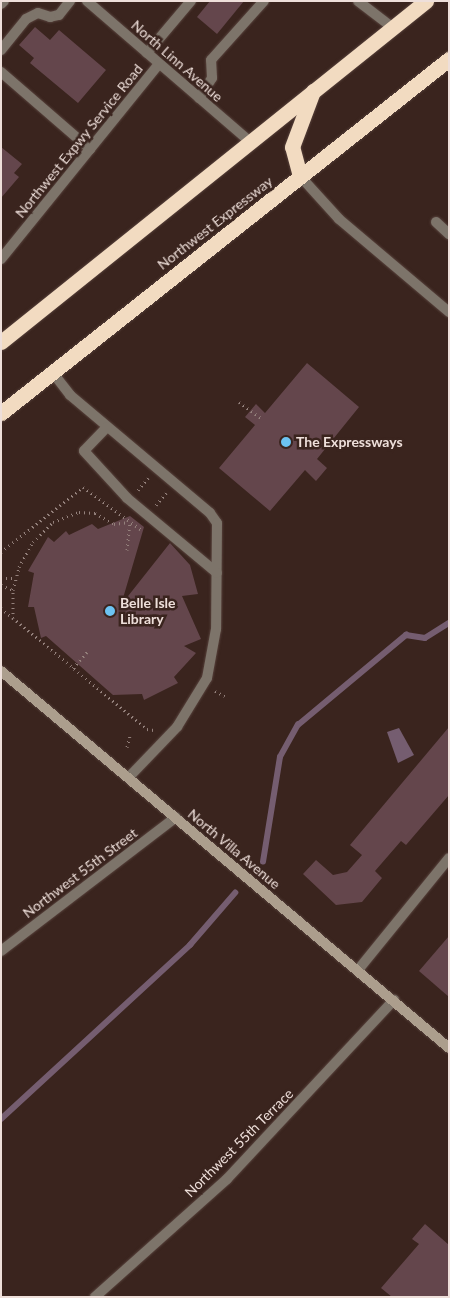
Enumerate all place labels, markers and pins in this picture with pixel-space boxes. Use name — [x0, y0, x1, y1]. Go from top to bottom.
place label: The Expressways — [296, 434, 403, 450]
marker: The Expressways — [280, 436, 292, 448]
place label: Belle Isle Library — [120, 595, 176, 628]
marker: Belle Isle Library — [104, 605, 116, 617]

